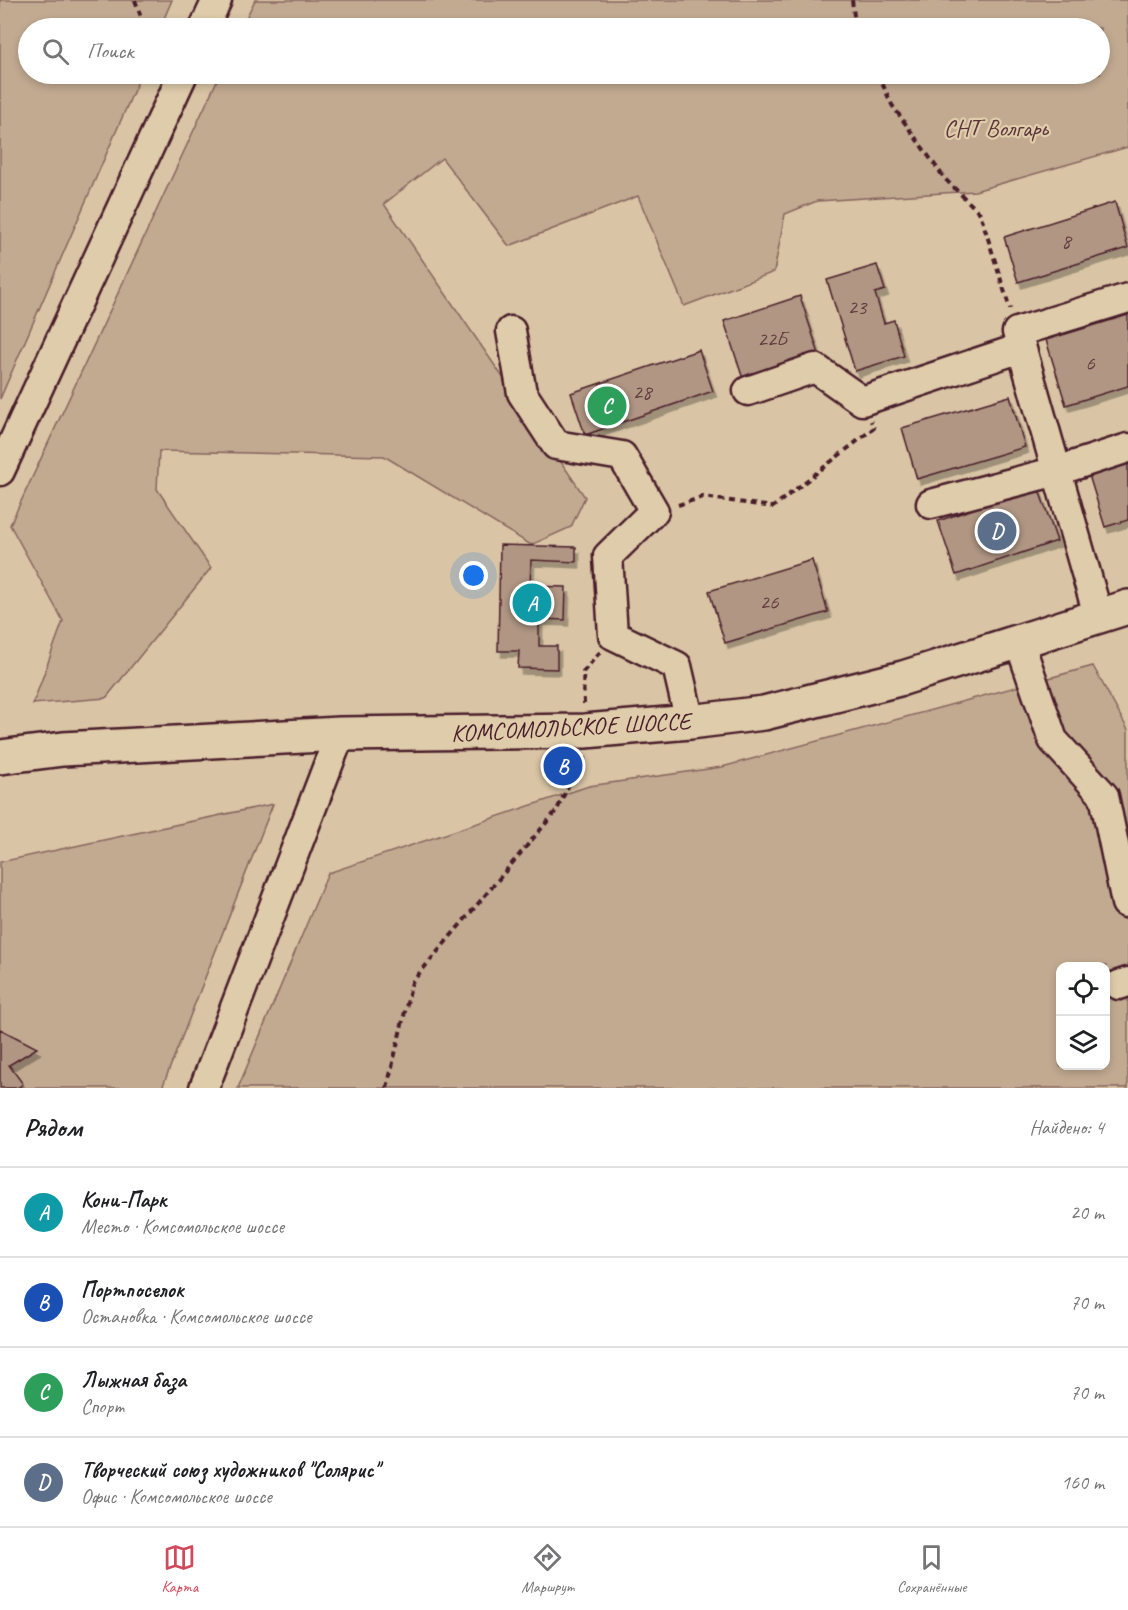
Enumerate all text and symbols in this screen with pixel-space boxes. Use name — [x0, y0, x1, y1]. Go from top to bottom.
search box — [18, 18, 1110, 84]
icon: search — [39, 35, 72, 68]
text: Поиск — [87, 37, 133, 65]
park label: СНТ Волгарь — [944, 113, 1049, 143]
house number: 8 — [1061, 228, 1073, 254]
house number: 23 — [848, 294, 868, 320]
house number: 22Б — [757, 326, 790, 352]
house number: 6 — [1085, 350, 1095, 376]
house number: 28 — [633, 379, 654, 405]
pin: C — [588, 384, 626, 428]
pin: D — [978, 508, 1016, 554]
your location — [459, 561, 488, 590]
pin: A — [512, 580, 552, 626]
house number: 26 — [760, 589, 779, 615]
street label: КОМСОМОЛЬСКОЕ ШОССЕ — [450, 706, 695, 748]
pin: B — [544, 744, 582, 789]
map controls — [1056, 962, 1110, 1070]
button: locate — [1056, 962, 1110, 1016]
button: layers — [1056, 1016, 1110, 1070]
text: Рядом — [24, 1111, 82, 1144]
text: Найдено: 4 — [1029, 1115, 1104, 1140]
text: Кони-Парк — [81, 1186, 166, 1214]
text: A — [38, 1200, 49, 1225]
text: 20 m — [1070, 1200, 1104, 1225]
text: Место · Комсомольское шоссе — [81, 1214, 284, 1239]
text: Портпоселок — [81, 1276, 184, 1304]
text: B — [38, 1290, 49, 1315]
text: 70 m — [1070, 1290, 1104, 1315]
text: Остановка · Комсомольское шоссе — [81, 1304, 311, 1329]
text: Лыжная база — [81, 1366, 186, 1394]
text: C — [39, 1380, 48, 1405]
text: 70 m — [1070, 1380, 1104, 1405]
text: Спорт — [81, 1394, 124, 1419]
text: Творческий союз художников "Солярис" — [81, 1456, 379, 1484]
text: D — [38, 1470, 49, 1495]
text: 160 m — [1061, 1470, 1104, 1495]
text: Офис · Комсомольское шоссе — [81, 1484, 272, 1509]
tab: Карта — [162, 1541, 198, 1597]
tab: Маршрут — [521, 1541, 574, 1597]
tab: Сохранённые — [897, 1541, 966, 1597]

